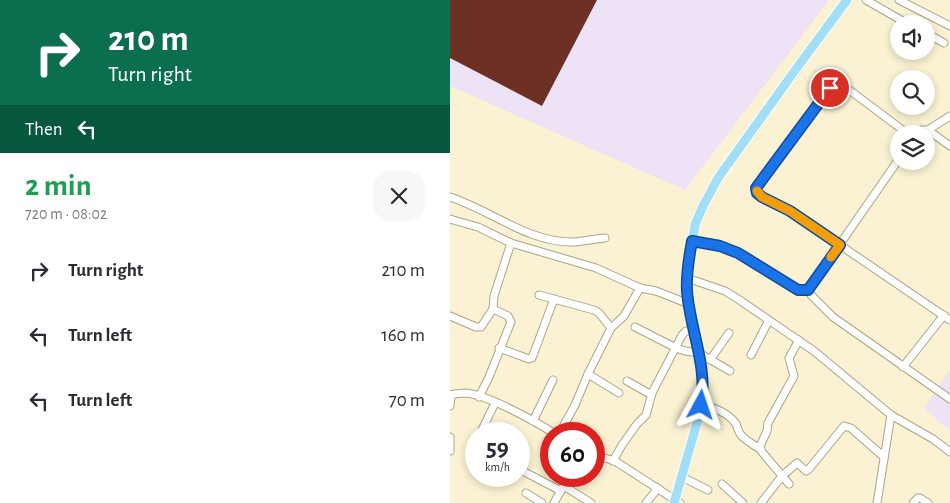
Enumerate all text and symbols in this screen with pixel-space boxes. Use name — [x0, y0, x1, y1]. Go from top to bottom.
map controls — [890, 15, 935, 170]
button: sound — [890, 15, 935, 60]
icon: right — [25, 20, 90, 85]
text: 210 m — [108, 22, 189, 57]
text: Turn right — [108, 63, 192, 85]
pin — [809, 67, 851, 109]
button: search — [890, 70, 935, 115]
icon: arrive — [816, 74, 844, 102]
icon: left — [73, 115, 101, 143]
text: Then — [25, 120, 63, 139]
button: layers — [890, 125, 935, 170]
button: close — [373, 170, 425, 222]
text: 2 min — [25, 171, 92, 201]
text: 720 m · 08:02 — [25, 206, 107, 222]
icon: right — [25, 257, 53, 285]
text: Turn right — [68, 261, 143, 280]
text: 210 m — [381, 261, 425, 280]
icon: left — [25, 322, 53, 350]
text: Turn left — [68, 326, 132, 345]
text: 160 m — [381, 326, 425, 345]
position arrow — [674, 378, 726, 430]
icon: left — [25, 387, 53, 415]
text: Turn left — [68, 391, 132, 410]
text: 70 m — [389, 391, 425, 410]
speed limit sign: 60 — [540, 422, 605, 487]
text: 59 — [486, 436, 509, 461]
text: km/h — [485, 461, 510, 473]

